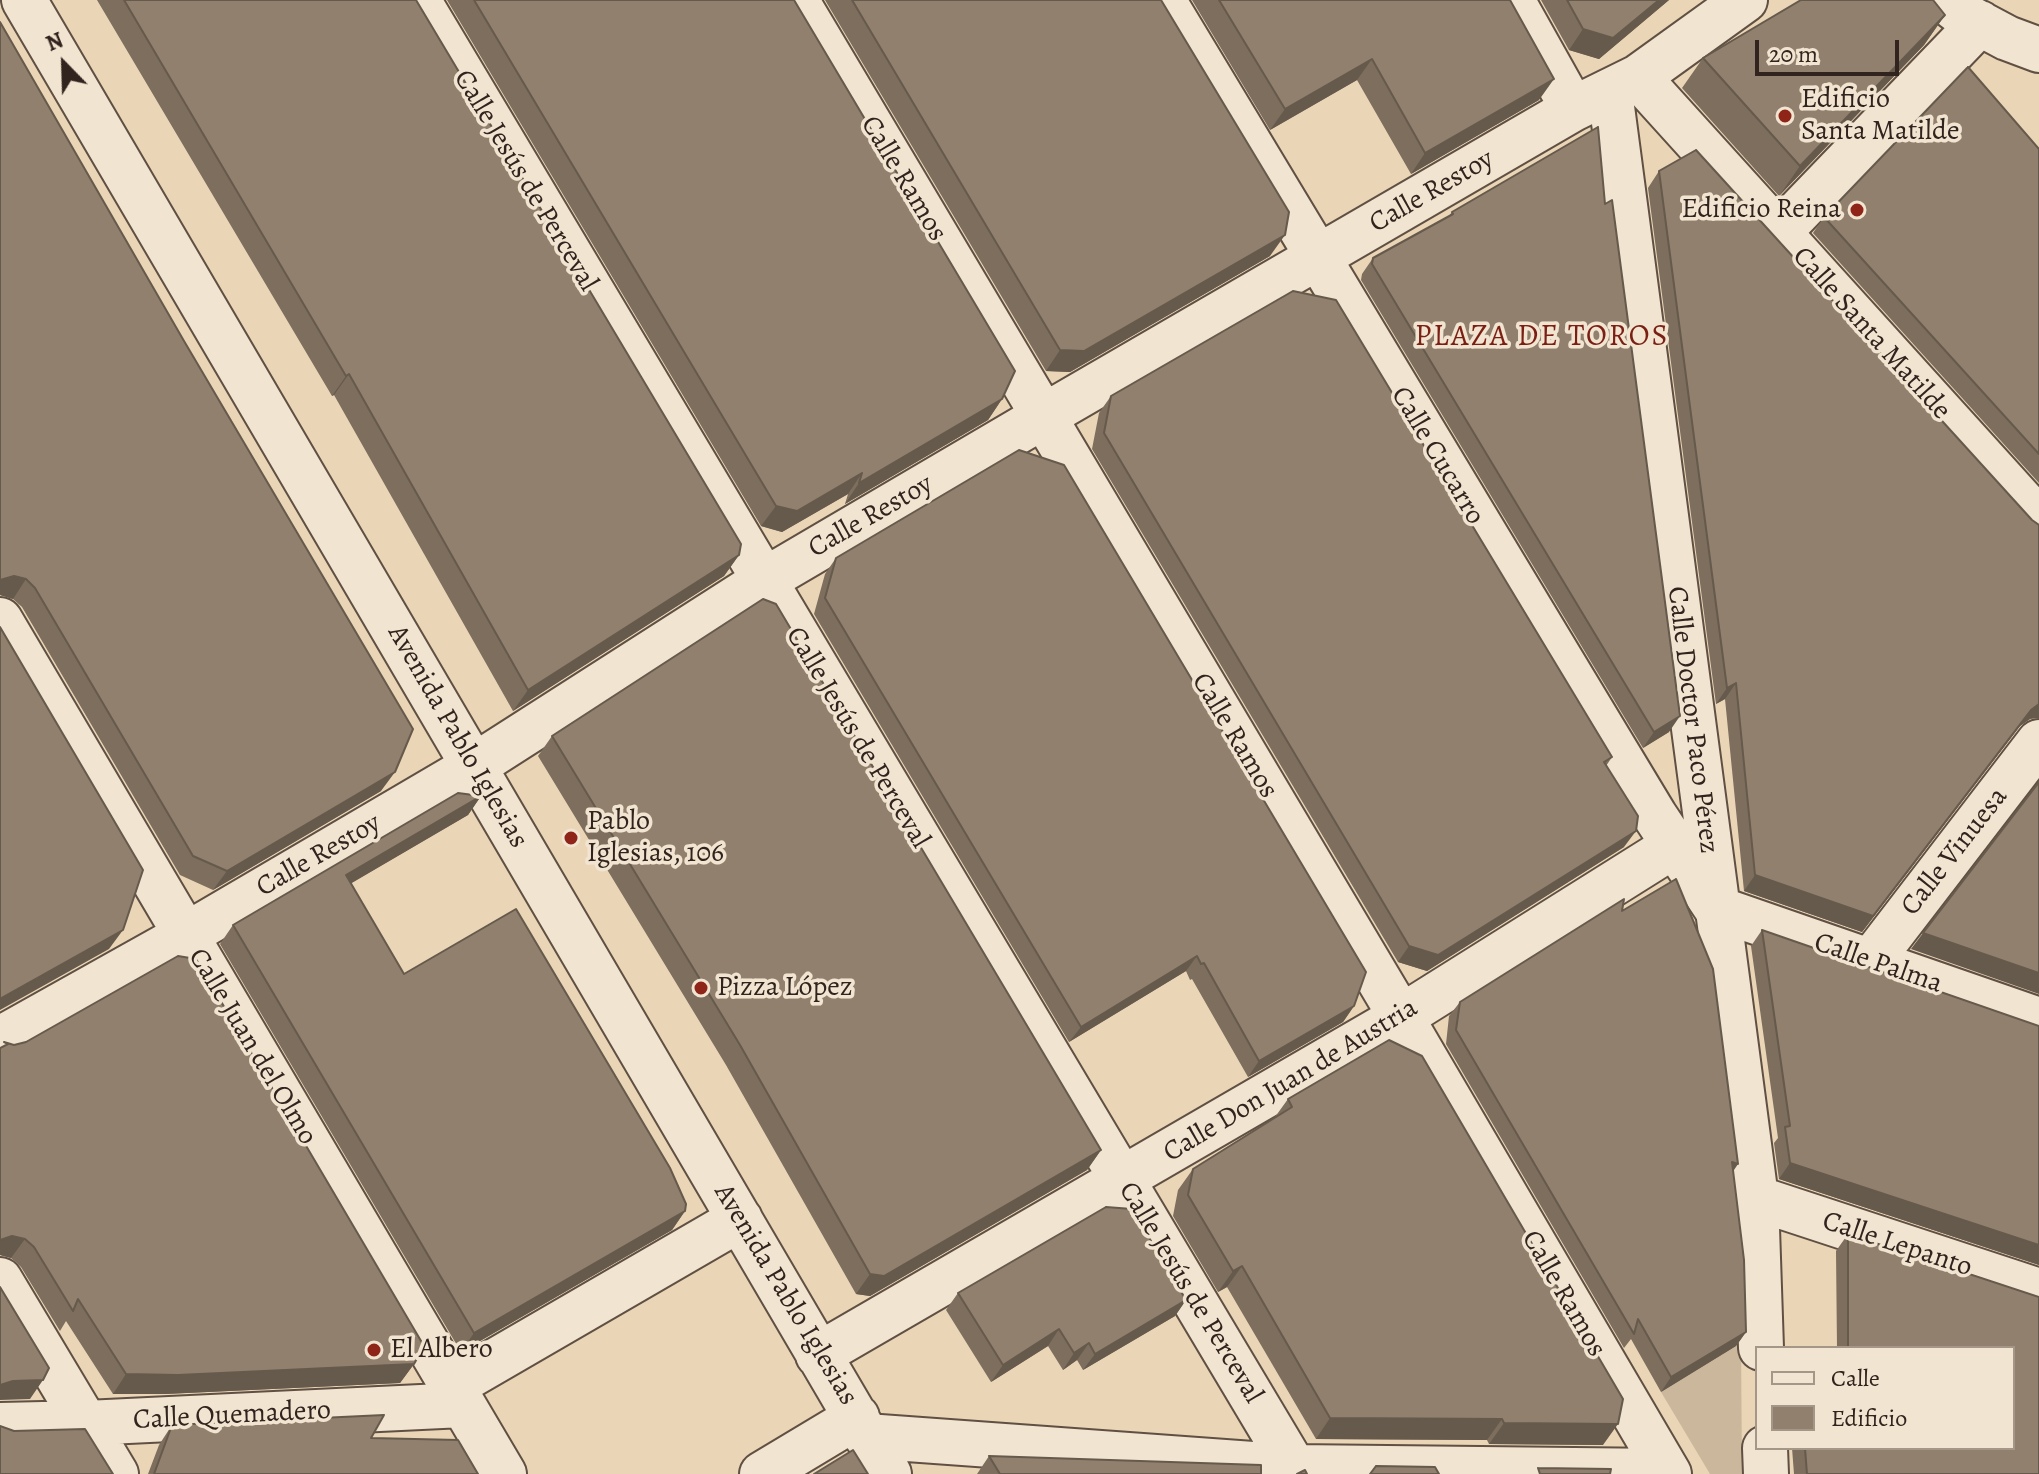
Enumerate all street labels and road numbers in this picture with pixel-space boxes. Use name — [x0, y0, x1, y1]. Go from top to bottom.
street label: Calle Jesús de Perceval — [446, 64, 604, 298]
street label: Calle Ramos — [852, 110, 954, 248]
street label: Calle Restoy — [1364, 143, 1500, 241]
street label: Calle Santa Matilde — [1785, 241, 1957, 427]
street label: Calle Cucarro — [1383, 381, 1491, 531]
street label: Calle Restoy — [803, 468, 939, 566]
street label: Calle Doctor Paco Pérez — [1659, 585, 1725, 855]
street label: Avenida Pablo Iglesias — [379, 619, 535, 855]
street label: Calle Jesús de Perceval — [778, 621, 936, 855]
street label: Calle Ramos — [1183, 667, 1285, 805]
street label: Calle Vinuesa — [1895, 781, 2015, 923]
street label: Calle Restoy — [251, 807, 387, 905]
street label: Calle Palma — [1809, 926, 1947, 1002]
street label: Calle Juan del Olmo — [180, 943, 324, 1151]
street label: Calle Don Juan de Austria — [1158, 992, 1424, 1170]
street label: Calle Jesús de Perceval — [1111, 1176, 1269, 1410]
street label: Avenida Pablo Iglesias — [706, 1178, 864, 1412]
street label: Calle Lepanto — [1818, 1205, 1976, 1285]
street label: Calle Ramos — [1513, 1225, 1613, 1363]
street label: Calle Quemadero — [132, 1394, 332, 1438]

